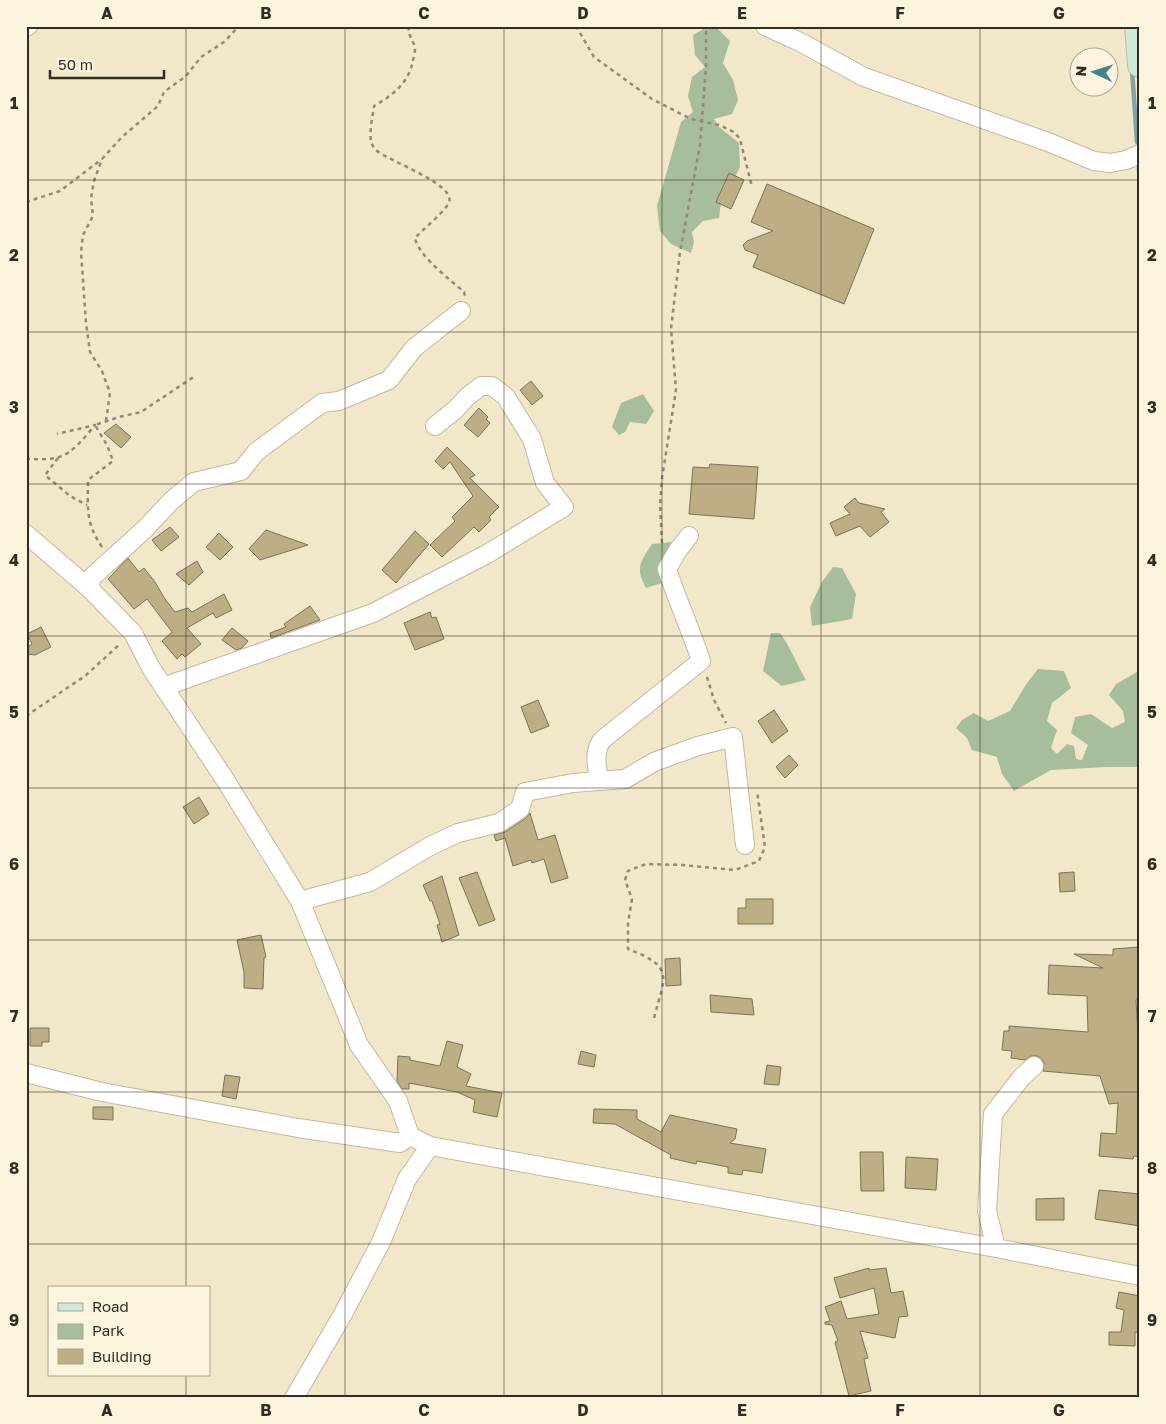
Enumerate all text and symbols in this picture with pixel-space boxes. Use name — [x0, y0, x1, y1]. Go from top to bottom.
text: A — [101, 3, 113, 23]
text: B — [260, 3, 272, 23]
text: C — [418, 3, 430, 23]
text: D — [577, 3, 589, 23]
text: E — [737, 3, 747, 23]
text: F — [895, 3, 905, 23]
text: G — [1053, 3, 1065, 23]
scale bar — [50, 48, 164, 80]
north arrow — [1068, 48, 1118, 98]
text: 50 m — [58, 55, 93, 73]
text: N — [1072, 65, 1089, 77]
text: 1 — [10, 93, 18, 113]
text: 1 — [1148, 93, 1156, 113]
text: 2 — [9, 245, 19, 265]
text: 2 — [1147, 245, 1157, 265]
text: 3 — [9, 397, 19, 417]
text: 3 — [1147, 397, 1157, 417]
text: 4 — [9, 550, 19, 570]
text: 4 — [1147, 550, 1157, 570]
text: 5 — [9, 702, 19, 722]
text: 5 — [1147, 702, 1157, 722]
text: 6 — [9, 854, 19, 874]
text: 6 — [1147, 854, 1157, 874]
text: 7 — [10, 1006, 19, 1026]
text: 7 — [1148, 1006, 1157, 1026]
text: 8 — [9, 1158, 19, 1178]
text: 8 — [1147, 1158, 1157, 1178]
legend — [48, 1286, 210, 1376]
text: Road — [92, 1297, 129, 1315]
text: 9 — [9, 1310, 19, 1330]
text: 9 — [1147, 1310, 1157, 1330]
text: Park — [92, 1321, 125, 1339]
text: Building — [92, 1347, 152, 1365]
text: A — [101, 1400, 113, 1420]
text: B — [260, 1400, 272, 1420]
text: C — [418, 1400, 430, 1420]
text: D — [577, 1400, 589, 1420]
text: E — [737, 1400, 747, 1420]
text: F — [895, 1400, 905, 1420]
text: G — [1053, 1400, 1065, 1420]

